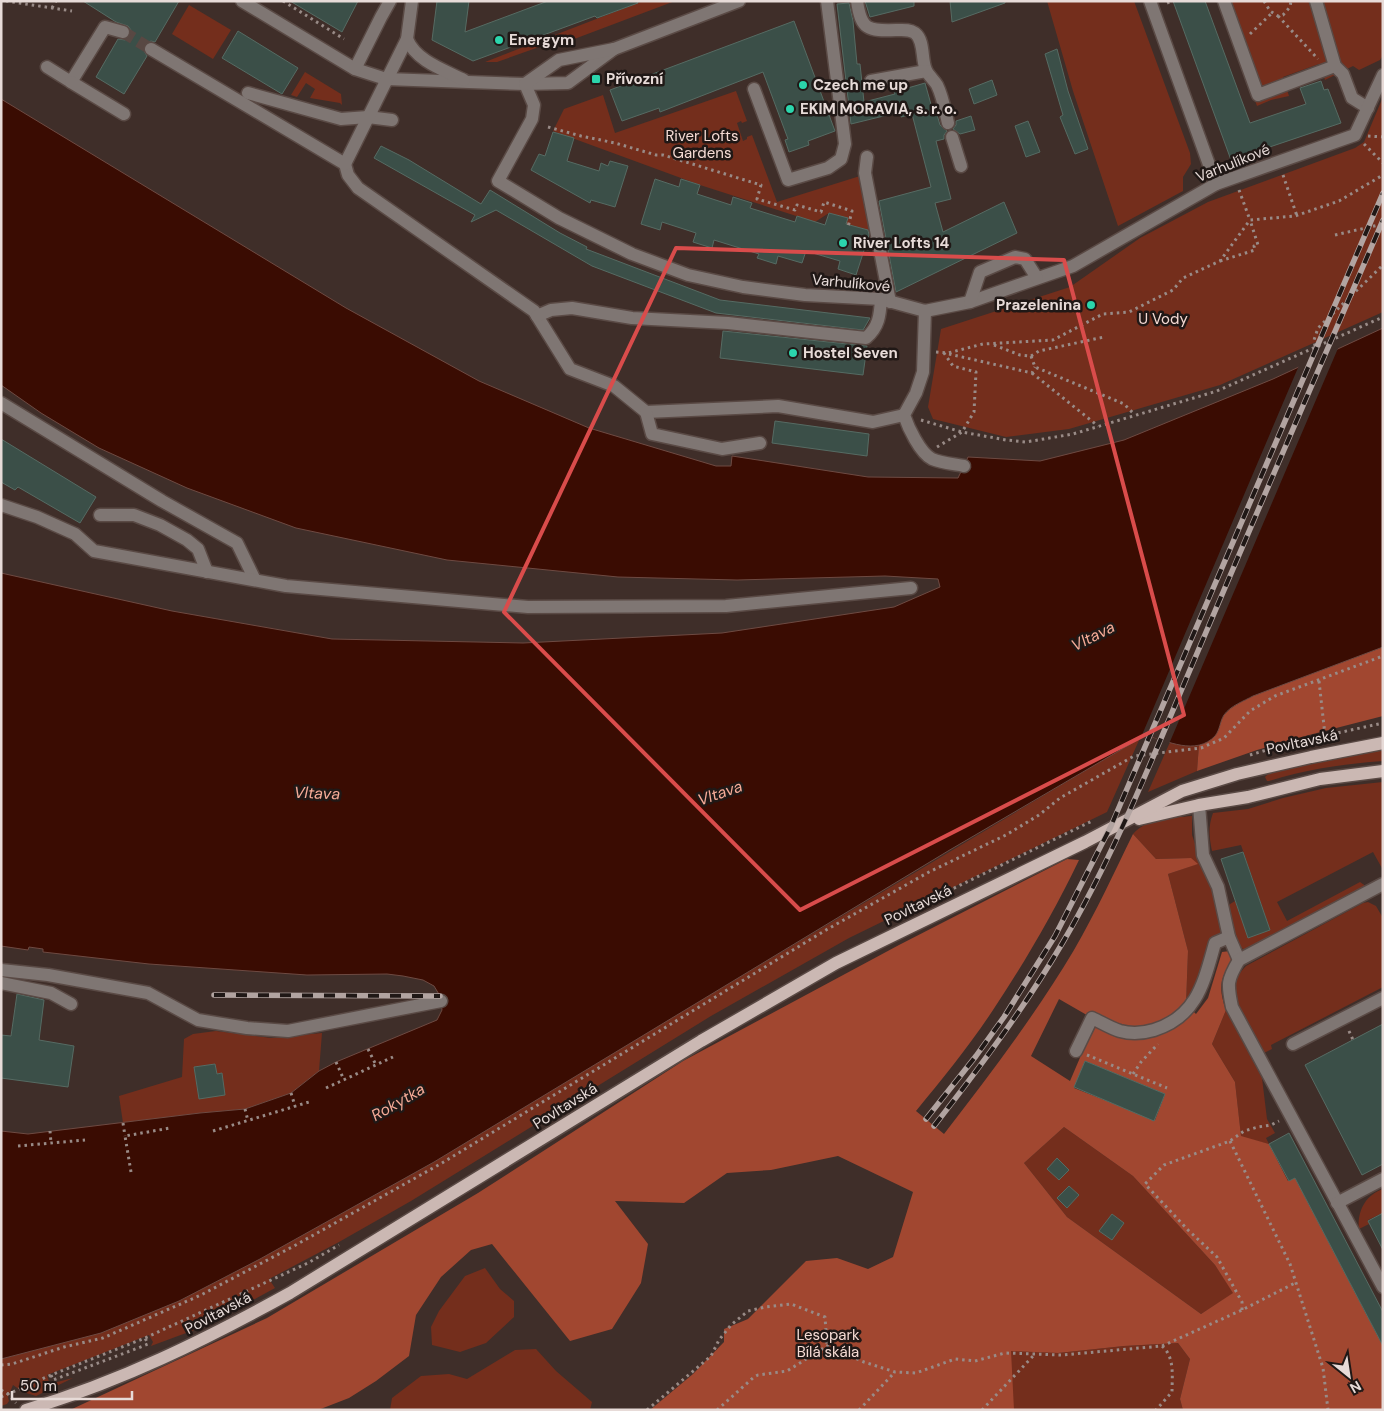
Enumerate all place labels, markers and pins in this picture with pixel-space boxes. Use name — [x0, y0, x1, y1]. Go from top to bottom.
place label: Energym — [509, 30, 574, 50]
marker: Energym — [493, 34, 505, 46]
place label: Přívozní — [606, 69, 663, 89]
marker: Přívozní — [590, 73, 602, 85]
place label: Czech me up — [813, 75, 908, 95]
marker: Czech me up — [797, 79, 809, 91]
place label: EKIM MORAVIA, s. r. o. — [800, 99, 957, 119]
marker: EKIM MORAVIA, s. r. o. — [784, 103, 796, 115]
place label: River Lofts 14 — [853, 233, 950, 253]
marker: River Lofts 14 — [837, 237, 849, 249]
place label: Prazelenina — [996, 295, 1081, 315]
marker: Prazelenina — [1085, 299, 1097, 311]
place label: Hostel Seven — [803, 343, 898, 363]
marker: Hostel Seven — [787, 347, 799, 359]

